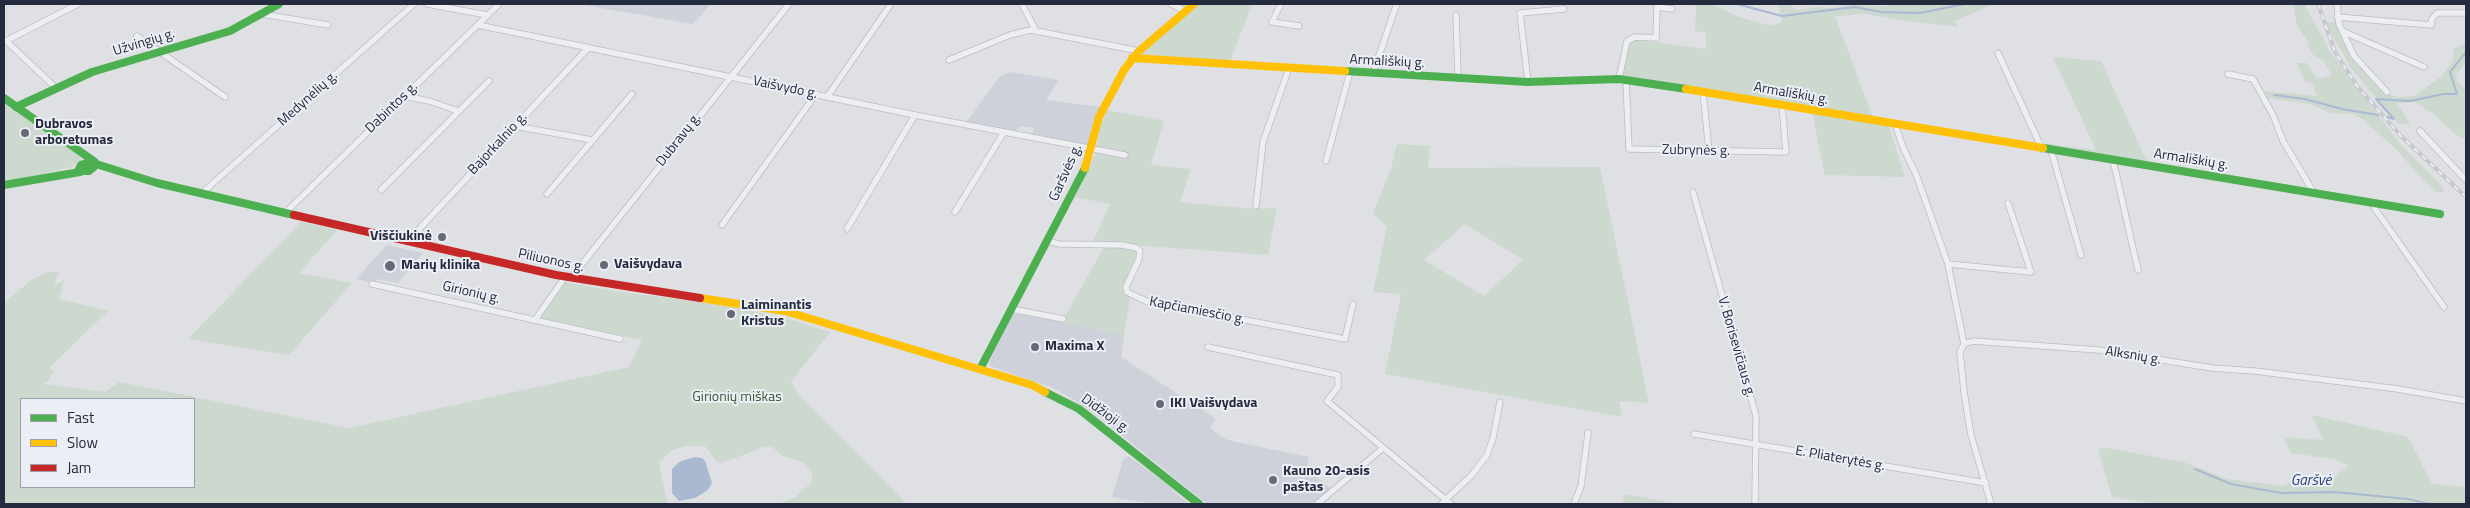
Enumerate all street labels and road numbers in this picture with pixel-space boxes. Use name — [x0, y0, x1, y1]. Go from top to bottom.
street label: Užvingių g. — [111, 26, 177, 60]
street label: Armališkių g. — [1349, 52, 1425, 72]
street label: Medynėlių g. — [275, 68, 341, 130]
street label: Vaišvydo g. — [751, 73, 819, 103]
street label: Dabintos g. — [362, 79, 422, 137]
street label: Armališkių g. — [1753, 79, 1829, 109]
street label: Bajorkalnio g. — [465, 109, 531, 179]
street label: Dubravų g. — [653, 110, 705, 170]
street label: Garšvės g. — [1046, 142, 1086, 204]
street label: Zubrynės g. — [1662, 142, 1730, 160]
street label: Armališkių g. — [2153, 146, 2229, 174]
street label: Piliuonos g. — [516, 246, 586, 276]
street label: Girionių g. — [441, 278, 501, 308]
street label: Kapčiamiesčio g. — [1148, 294, 1246, 328]
street label: V. Borisevičiaus g. — [1714, 295, 1758, 399]
street label: Alksnių g. — [2104, 343, 2162, 369]
street label: Didžioji g. — [1078, 391, 1132, 437]
street label: E. Pliaterytės g. — [1794, 443, 1886, 475]

